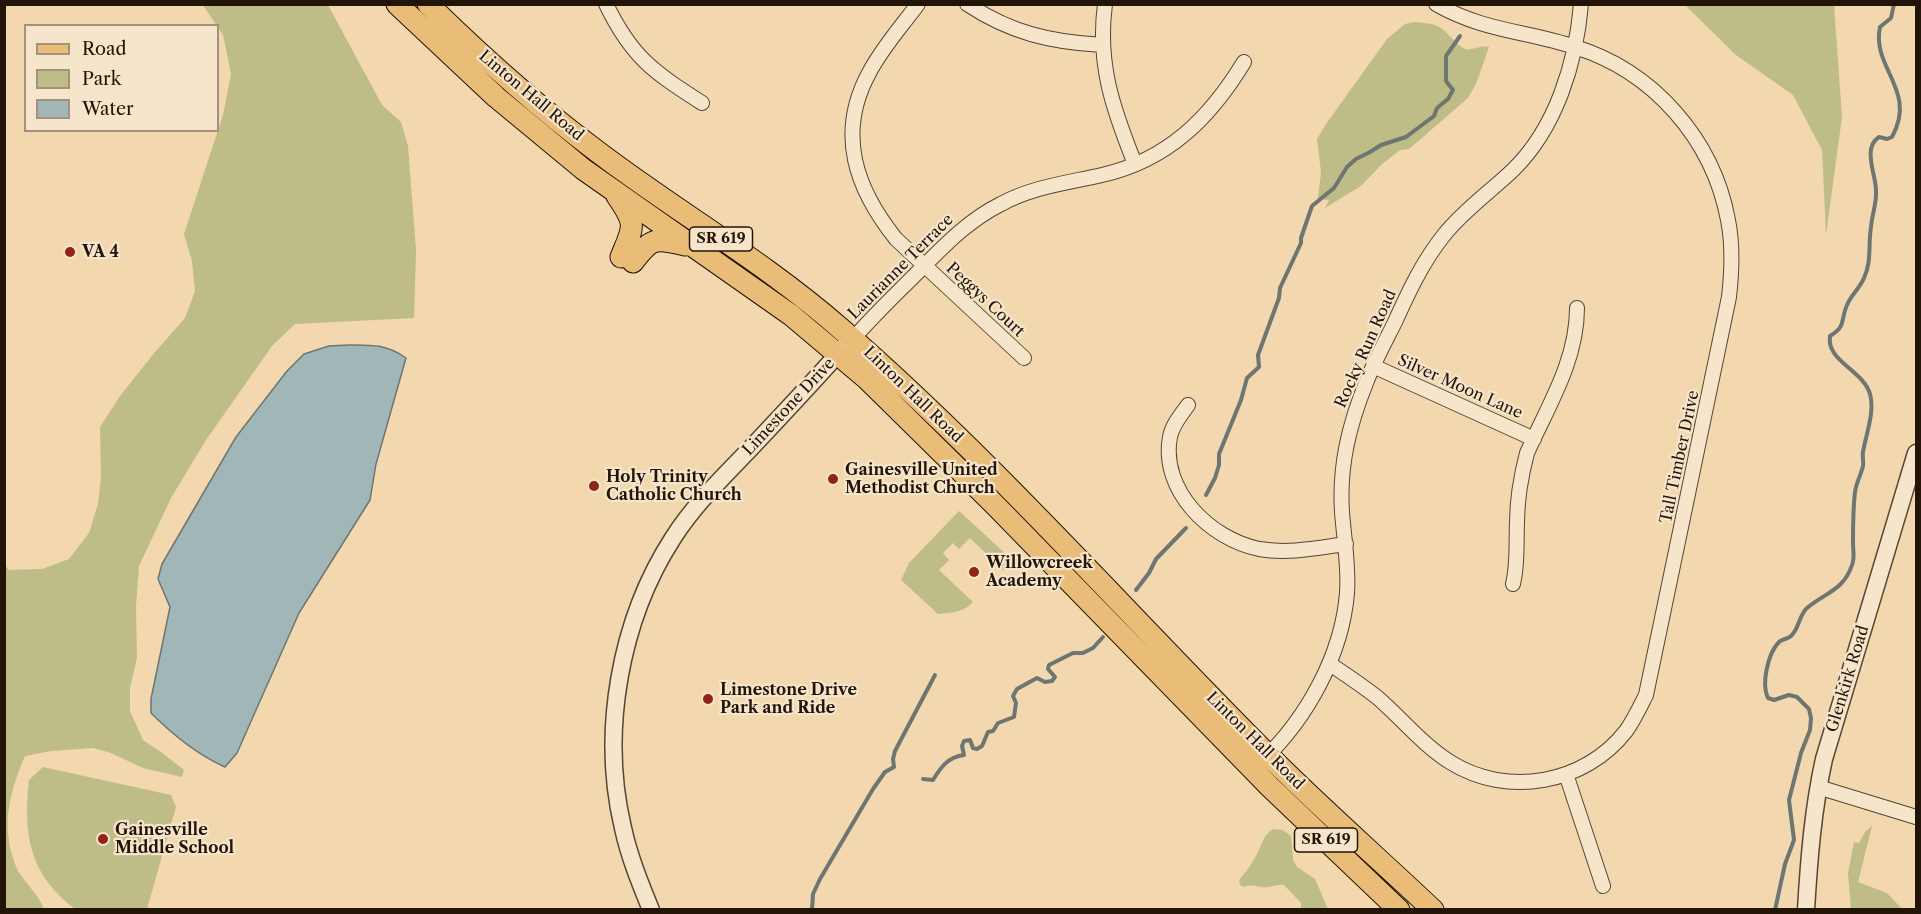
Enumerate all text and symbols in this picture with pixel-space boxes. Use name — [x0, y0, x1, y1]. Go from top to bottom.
legend — [24, 24, 219, 132]
text: Road — [82, 38, 127, 60]
street label: Linton Hall Road — [475, 47, 587, 145]
text: Park — [82, 68, 121, 90]
text: Water — [82, 98, 134, 120]
street label: Laurianne Terrace — [844, 210, 958, 324]
road number: SR 619 — [690, 227, 752, 251]
place label: VA 4 — [82, 242, 119, 262]
marker: VA 4 — [63, 245, 77, 259]
street label: Peggys Court — [942, 259, 1028, 341]
street label: Rocky Run Road — [1331, 287, 1401, 411]
street label: Linton Hall Road — [859, 343, 967, 447]
street label: Silver Moon Lane — [1395, 351, 1525, 423]
street label: Limestone Drive — [739, 354, 839, 460]
street label: Tall Timber Drive — [1657, 389, 1703, 525]
place label: Gainesville United Methodist Church — [845, 460, 998, 498]
place label: Holy Trinity Catholic Church — [606, 467, 742, 505]
marker: Gainesville United Methodist Church — [826, 472, 840, 486]
marker: Holy Trinity Catholic Church — [587, 479, 601, 493]
place label: Willowcreek Academy — [986, 553, 1093, 591]
marker: Willowcreek Academy — [967, 565, 981, 579]
street label: Glenkirk Road — [1823, 623, 1873, 735]
place label: Limestone Drive Park and Ride — [720, 680, 857, 718]
street label: Linton Hall Road — [1202, 688, 1308, 794]
marker: Limestone Drive Park and Ride — [701, 692, 715, 706]
place label: Gainesville Middle School — [115, 820, 234, 858]
road number: SR 619 — [1294, 828, 1358, 852]
marker: Gainesville Middle School — [96, 832, 110, 846]

